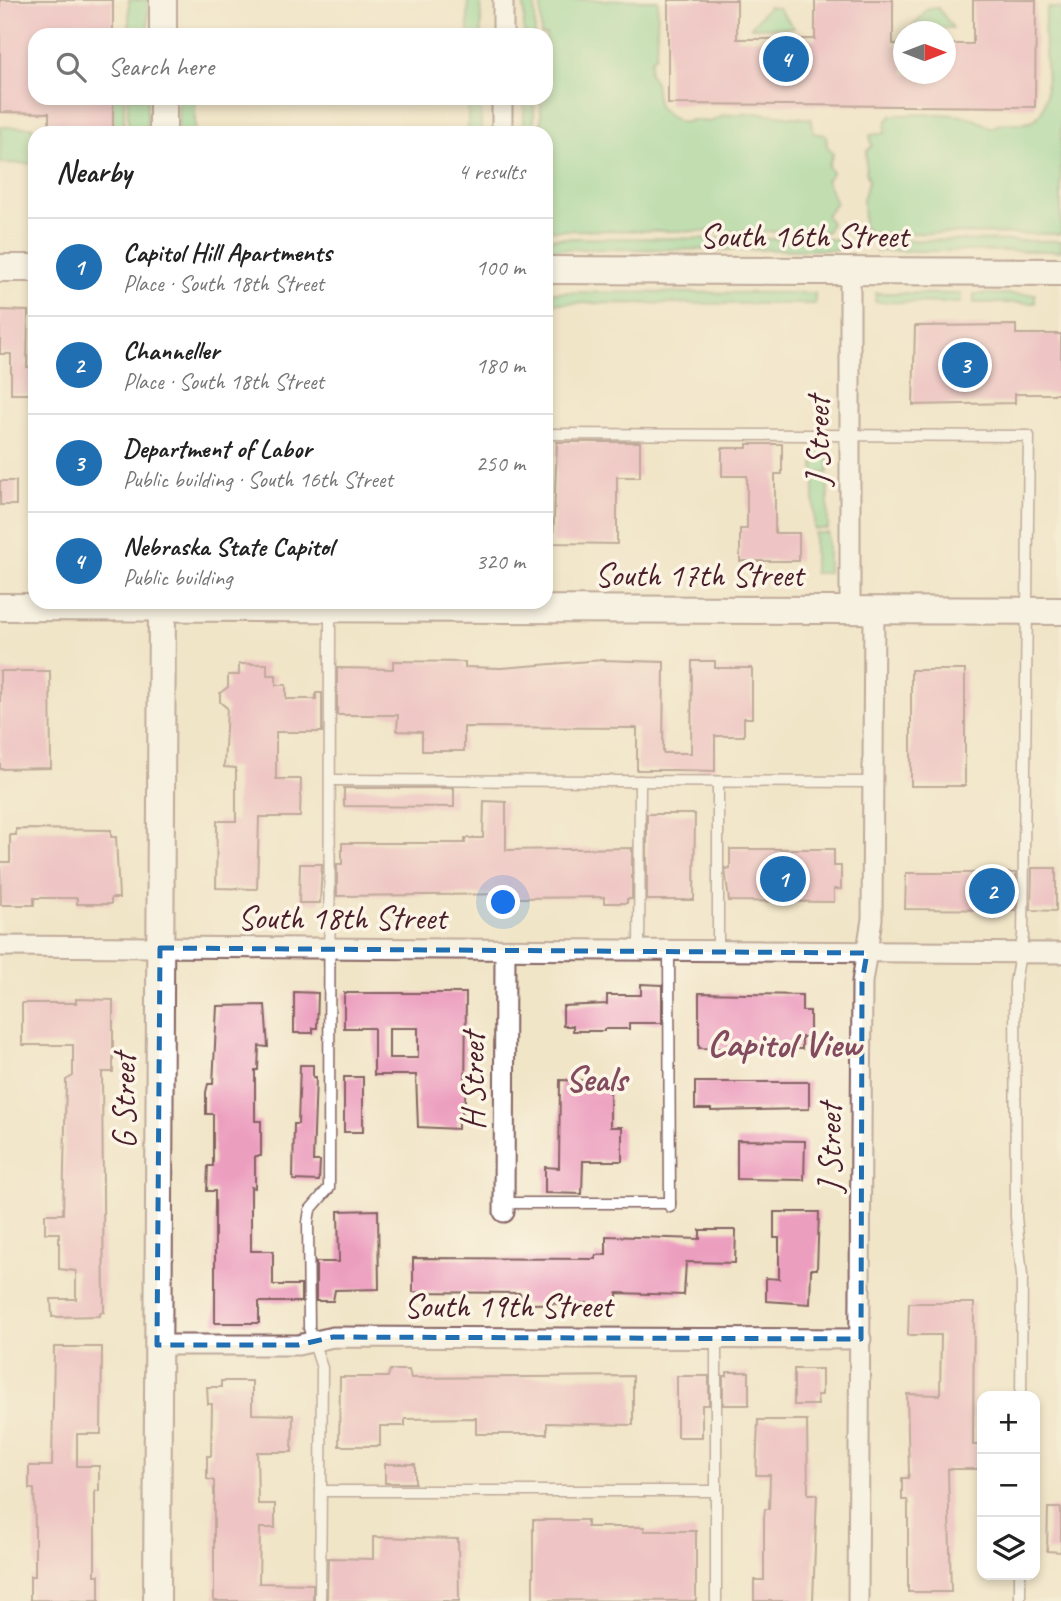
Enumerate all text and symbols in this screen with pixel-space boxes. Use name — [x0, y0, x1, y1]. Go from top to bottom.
north arrow — [893, 21, 956, 84]
search box — [28, 28, 553, 105]
pin: 4 — [763, 33, 809, 85]
icon: search — [52, 48, 90, 86]
text: Search here — [108, 50, 214, 83]
text: Nearby — [56, 153, 132, 191]
text: 4 results — [458, 157, 525, 186]
street label: South 16th Street — [700, 215, 911, 257]
text: Capitol Hill Apartments — [123, 236, 332, 269]
text: 1 — [74, 253, 84, 282]
text: 100 m — [476, 253, 525, 282]
text: Place · South 18th Street — [123, 269, 324, 298]
text: Channeller — [123, 334, 219, 367]
pin: 3 — [942, 339, 988, 391]
text: 2 — [74, 351, 84, 380]
text: 180 m — [476, 351, 525, 380]
text: Place · South 18th Street — [123, 367, 324, 396]
street label: J Street — [797, 392, 839, 488]
text: Department of Labor — [123, 432, 312, 465]
text: 3 — [74, 449, 84, 478]
text: 250 m — [476, 449, 525, 478]
text: Public building · South 16th Street — [123, 465, 393, 494]
text: Nebraska State Capitol — [123, 530, 334, 563]
text: 4 — [74, 547, 84, 576]
text: 320 m — [476, 547, 525, 576]
street label: South 17th Street — [595, 554, 806, 596]
text: Public building — [123, 563, 232, 592]
pin: 1 — [760, 853, 806, 905]
pin: 2 — [969, 865, 1015, 917]
your location — [486, 885, 520, 919]
street label: South 18th Street — [238, 897, 449, 939]
district label: Capitol View — [707, 1020, 865, 1067]
street label: H Street — [452, 1028, 494, 1130]
street label: G Street — [103, 1049, 145, 1149]
district label: Seals — [565, 1057, 630, 1102]
street label: J Street — [809, 1099, 851, 1195]
street label: South 19th Street — [404, 1285, 615, 1327]
map controls — [977, 1391, 1040, 1580]
button: + — [977, 1391, 1040, 1454]
button: − — [977, 1454, 1040, 1517]
button: layers — [977, 1517, 1040, 1580]

